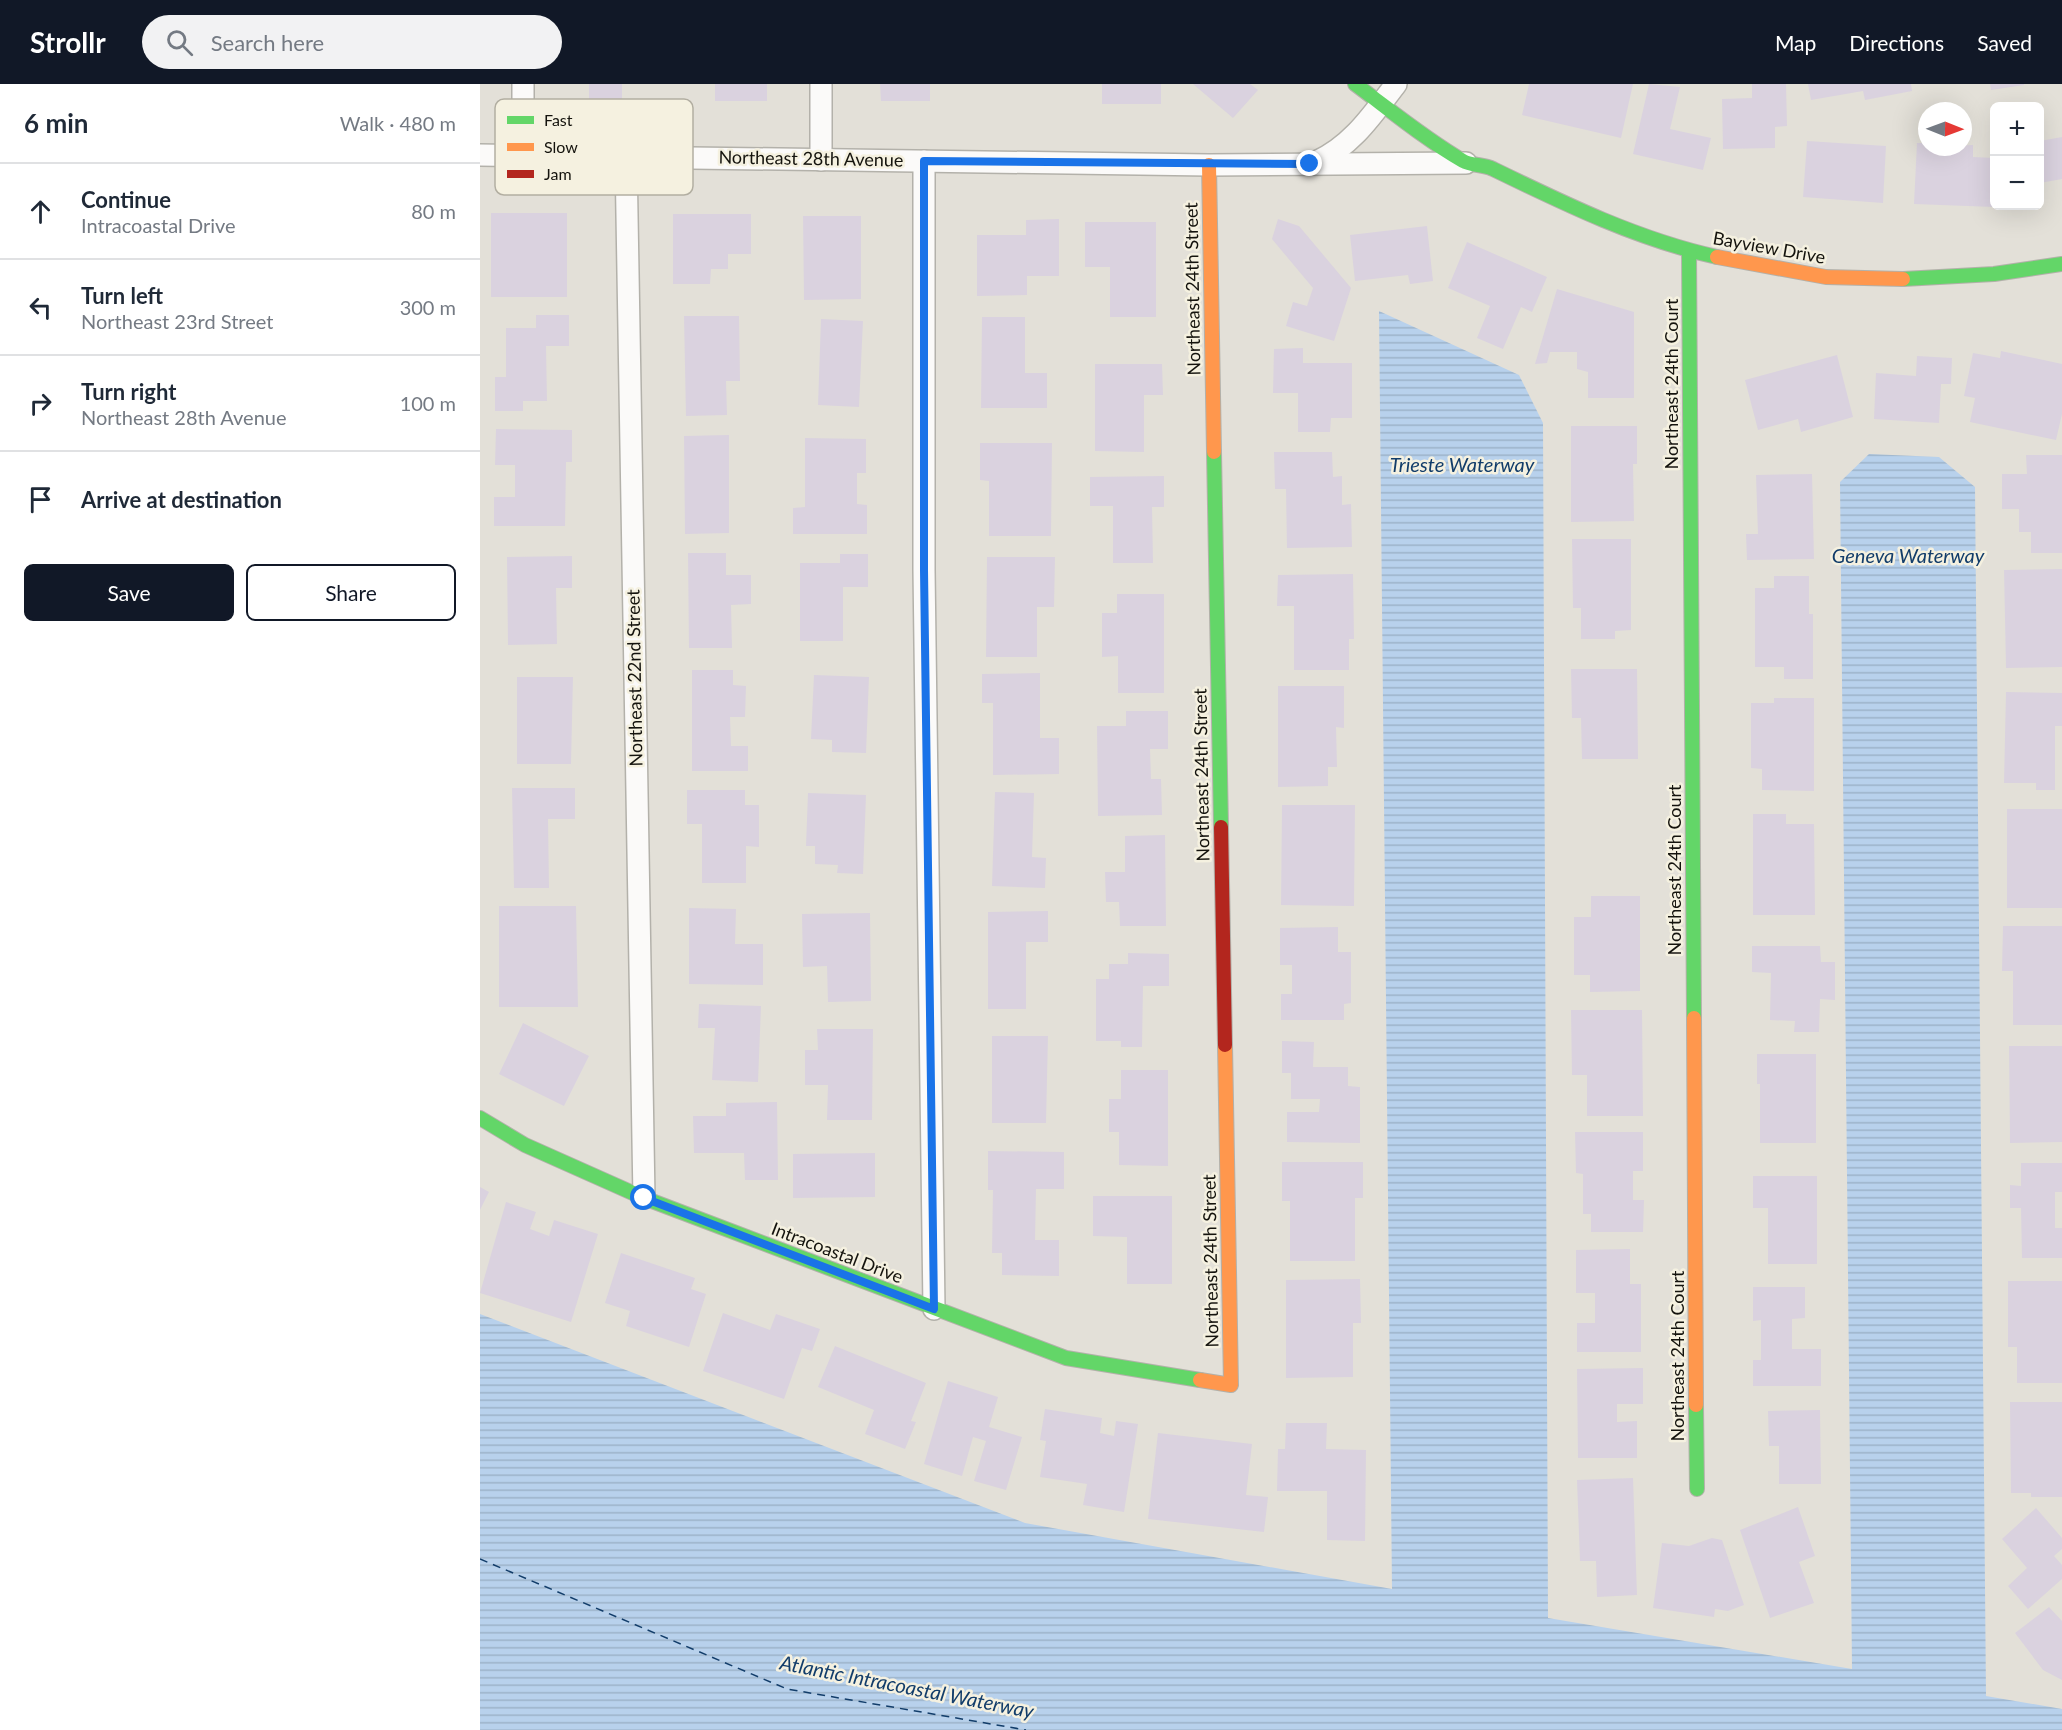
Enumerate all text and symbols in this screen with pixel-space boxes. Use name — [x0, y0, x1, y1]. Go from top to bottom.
search box — [142, 15, 562, 69]
text: Strollr — [30, 25, 106, 59]
icon: search — [163, 26, 196, 59]
text: Search here — [211, 29, 324, 56]
text: Map — [1775, 30, 1816, 55]
text: Directions — [1849, 30, 1944, 55]
text: Saved — [1977, 30, 2032, 55]
legend — [495, 99, 693, 195]
north arrow — [1918, 102, 1972, 156]
map controls — [1990, 102, 2044, 210]
button: + — [1990, 102, 2044, 156]
text: 6 min — [24, 107, 88, 139]
text: Fast — [544, 110, 573, 129]
text: Walk · 480 m — [340, 111, 456, 135]
text: Slow — [544, 137, 578, 156]
street label: Northeast 28th Avenue — [718, 145, 904, 171]
route end — [1296, 150, 1322, 176]
button: − — [1990, 156, 2044, 210]
text: Jam — [544, 164, 572, 183]
text: Continue — [81, 186, 171, 213]
icon: ahead — [24, 195, 57, 228]
text: 80 m — [411, 199, 456, 223]
street label: Northeast 24th Street — [1179, 202, 1205, 376]
text: Intracoastal Drive — [81, 213, 236, 237]
street label: Bayview Drive — [1711, 226, 1827, 268]
text: Turn left — [81, 282, 163, 309]
icon: left — [24, 291, 57, 324]
text: 300 m — [400, 295, 456, 319]
street label: Northeast 24th Court — [1660, 298, 1682, 470]
text: Northeast 23rd Street — [81, 309, 273, 333]
text: Turn right — [81, 378, 176, 405]
icon: right — [24, 387, 57, 420]
text: 100 m — [400, 391, 456, 415]
text: Northeast 28th Avenue — [81, 405, 287, 429]
water label: Trieste Waterway — [1390, 452, 1535, 476]
icon: arrive — [24, 483, 57, 516]
text: Arrive at destination — [81, 486, 282, 513]
water label: Geneva Waterway — [1832, 543, 1985, 567]
button: Save — [24, 564, 234, 621]
button: Share — [246, 564, 456, 621]
street label: Northeast 22nd Street — [621, 589, 647, 767]
street label: Northeast 24th Street — [1188, 688, 1214, 862]
street label: Northeast 24th Court — [1663, 784, 1685, 956]
street label: Northeast 24th Street — [1197, 1174, 1223, 1348]
route start — [630, 1184, 656, 1210]
street label: Intracoastal Drive — [768, 1217, 906, 1287]
street label: Northeast 24th Court — [1666, 1270, 1688, 1442]
water label: Atlantic Intracoastal Waterway — [777, 1649, 1036, 1722]

